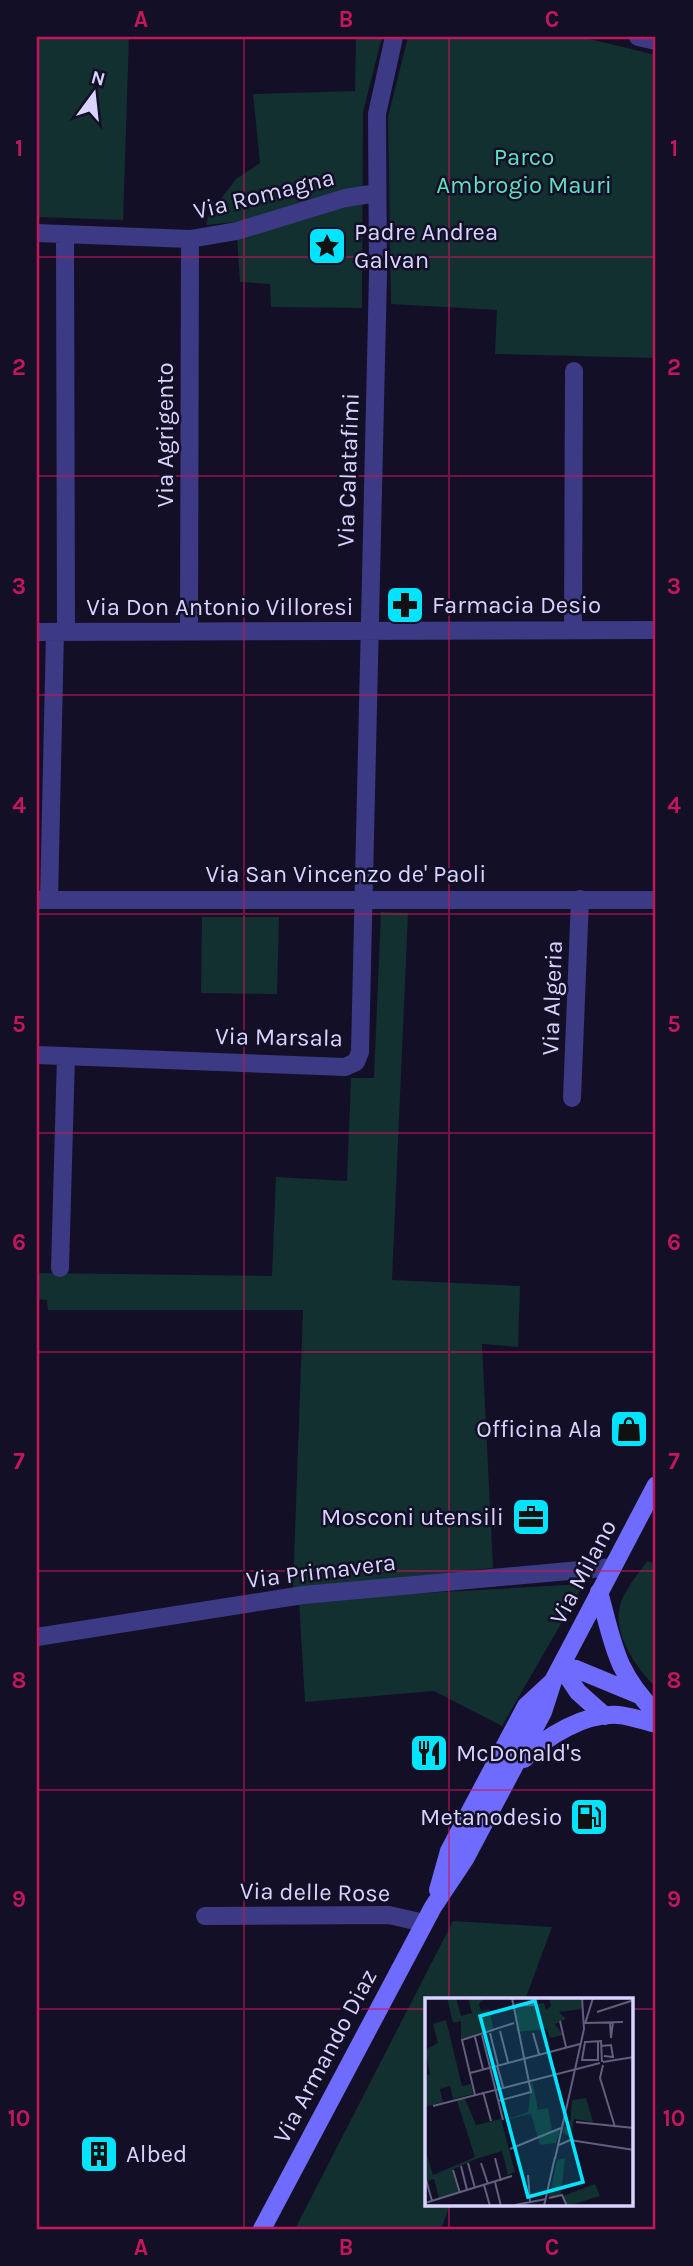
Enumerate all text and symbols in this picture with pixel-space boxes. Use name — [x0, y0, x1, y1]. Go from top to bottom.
text: A — [134, 6, 148, 33]
text: B — [339, 6, 353, 33]
text: C — [545, 6, 559, 33]
north arrow — [60, 60, 130, 130]
text: N — [89, 66, 108, 91]
text: 1 — [15, 135, 23, 162]
text: 1 — [670, 135, 678, 162]
park label: Parco Ambrogio Mauri — [436, 143, 612, 199]
street label: Via Romagna — [191, 163, 337, 225]
place label: Padre Andrea Galvan — [354, 218, 498, 274]
place icon: Padre Andrea Galvan — [306, 225, 348, 267]
text: 2 — [12, 354, 26, 381]
text: 2 — [667, 354, 681, 381]
street label: Via Agrigento — [151, 362, 179, 508]
street label: Via Calatafimi — [331, 392, 365, 548]
text: 3 — [12, 573, 26, 600]
text: 3 — [667, 573, 681, 600]
pharmacy icon: Farmacia Desio — [384, 584, 426, 626]
place label: Farmacia Desio — [432, 591, 601, 619]
street label: Via Don Antonio Villoresi — [86, 593, 354, 621]
text: 4 — [12, 792, 26, 819]
text: 4 — [667, 792, 681, 819]
street label: Via San Vincenzo de' Paoli — [206, 860, 486, 888]
street label: Via Algeria — [536, 940, 568, 1056]
text: 5 — [12, 1011, 26, 1038]
text: 5 — [667, 1011, 681, 1038]
street label: Via Marsala — [215, 1022, 343, 1052]
text: 6 — [12, 1229, 26, 1256]
text: 6 — [667, 1229, 681, 1256]
shop icon: Officina Ala — [608, 1408, 650, 1450]
place label: Officina Ala — [476, 1415, 602, 1443]
text: 7 — [13, 1448, 25, 1475]
text: 7 — [668, 1448, 680, 1475]
office icon: Mosconi utensili — [510, 1496, 552, 1538]
place label: Mosconi utensili — [321, 1503, 504, 1531]
street label: Via Milano — [544, 1515, 622, 1629]
street label: Via Primavera — [245, 1548, 397, 1594]
text: 8 — [12, 1667, 26, 1694]
text: 8 — [667, 1667, 681, 1694]
restaurant icon: McDonald's — [408, 1732, 450, 1774]
place label: McDonald's — [456, 1739, 582, 1767]
fuel station icon: Metanodesio — [568, 1796, 610, 1838]
place label: Metanodesio — [420, 1803, 562, 1831]
street label: Via delle Rose — [240, 1877, 390, 1907]
text: 9 — [12, 1886, 26, 1913]
text: 9 — [667, 1886, 681, 1913]
street label: Via Armando Diaz — [267, 1964, 383, 2148]
inset map — [425, 1998, 634, 2206]
text: 10 — [8, 2105, 30, 2132]
text: 10 — [663, 2105, 685, 2132]
building icon: Albed — [78, 2133, 120, 2175]
place label: Albed — [126, 2140, 187, 2168]
text: A — [134, 2234, 148, 2261]
text: B — [339, 2234, 353, 2261]
text: C — [545, 2234, 559, 2261]

